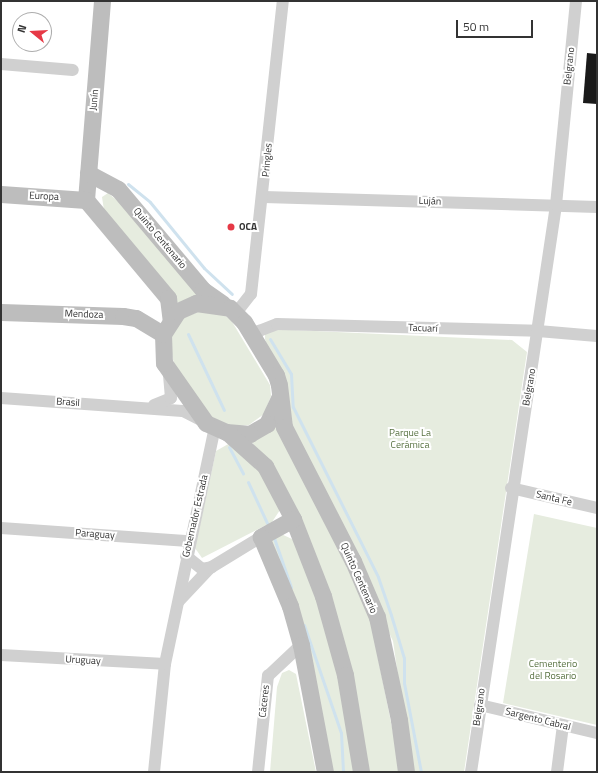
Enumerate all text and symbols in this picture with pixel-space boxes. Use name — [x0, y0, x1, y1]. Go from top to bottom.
north arrow — [12, 12, 52, 52]
scale bar — [458, 12, 535, 38]
text: 50 m — [463, 17, 489, 36]
text: N — [13, 23, 30, 35]
street label: Belgrano — [561, 47, 577, 85]
street label: Junín — [87, 89, 101, 111]
street label: Pringles — [260, 142, 274, 178]
street label: Europa — [29, 189, 59, 203]
street label: Luján — [418, 195, 442, 207]
street label: Quinto Centenario — [131, 205, 189, 271]
place label: OCA — [239, 221, 257, 233]
marker: OCA — [226, 222, 236, 232]
street label: Mendoza — [64, 307, 104, 321]
street label: Tacuarí — [408, 321, 438, 335]
street label: Belgrano — [520, 367, 538, 407]
street label: Brasil — [56, 395, 80, 409]
park label: Parque La Cerámica — [389, 426, 431, 450]
street label: Gobernador Estrada — [180, 474, 210, 558]
street label: Santa Fe — [535, 488, 573, 508]
street label: Paraguay — [75, 527, 115, 541]
street label: Quinto Centenario — [338, 541, 380, 615]
street label: Uruguay — [65, 653, 101, 667]
park label: Cementerio del Rosario — [529, 657, 577, 680]
street label: Cáceres — [256, 684, 272, 718]
street label: Belgrano — [470, 687, 488, 727]
street label: Sargento Cabral — [504, 705, 572, 733]

